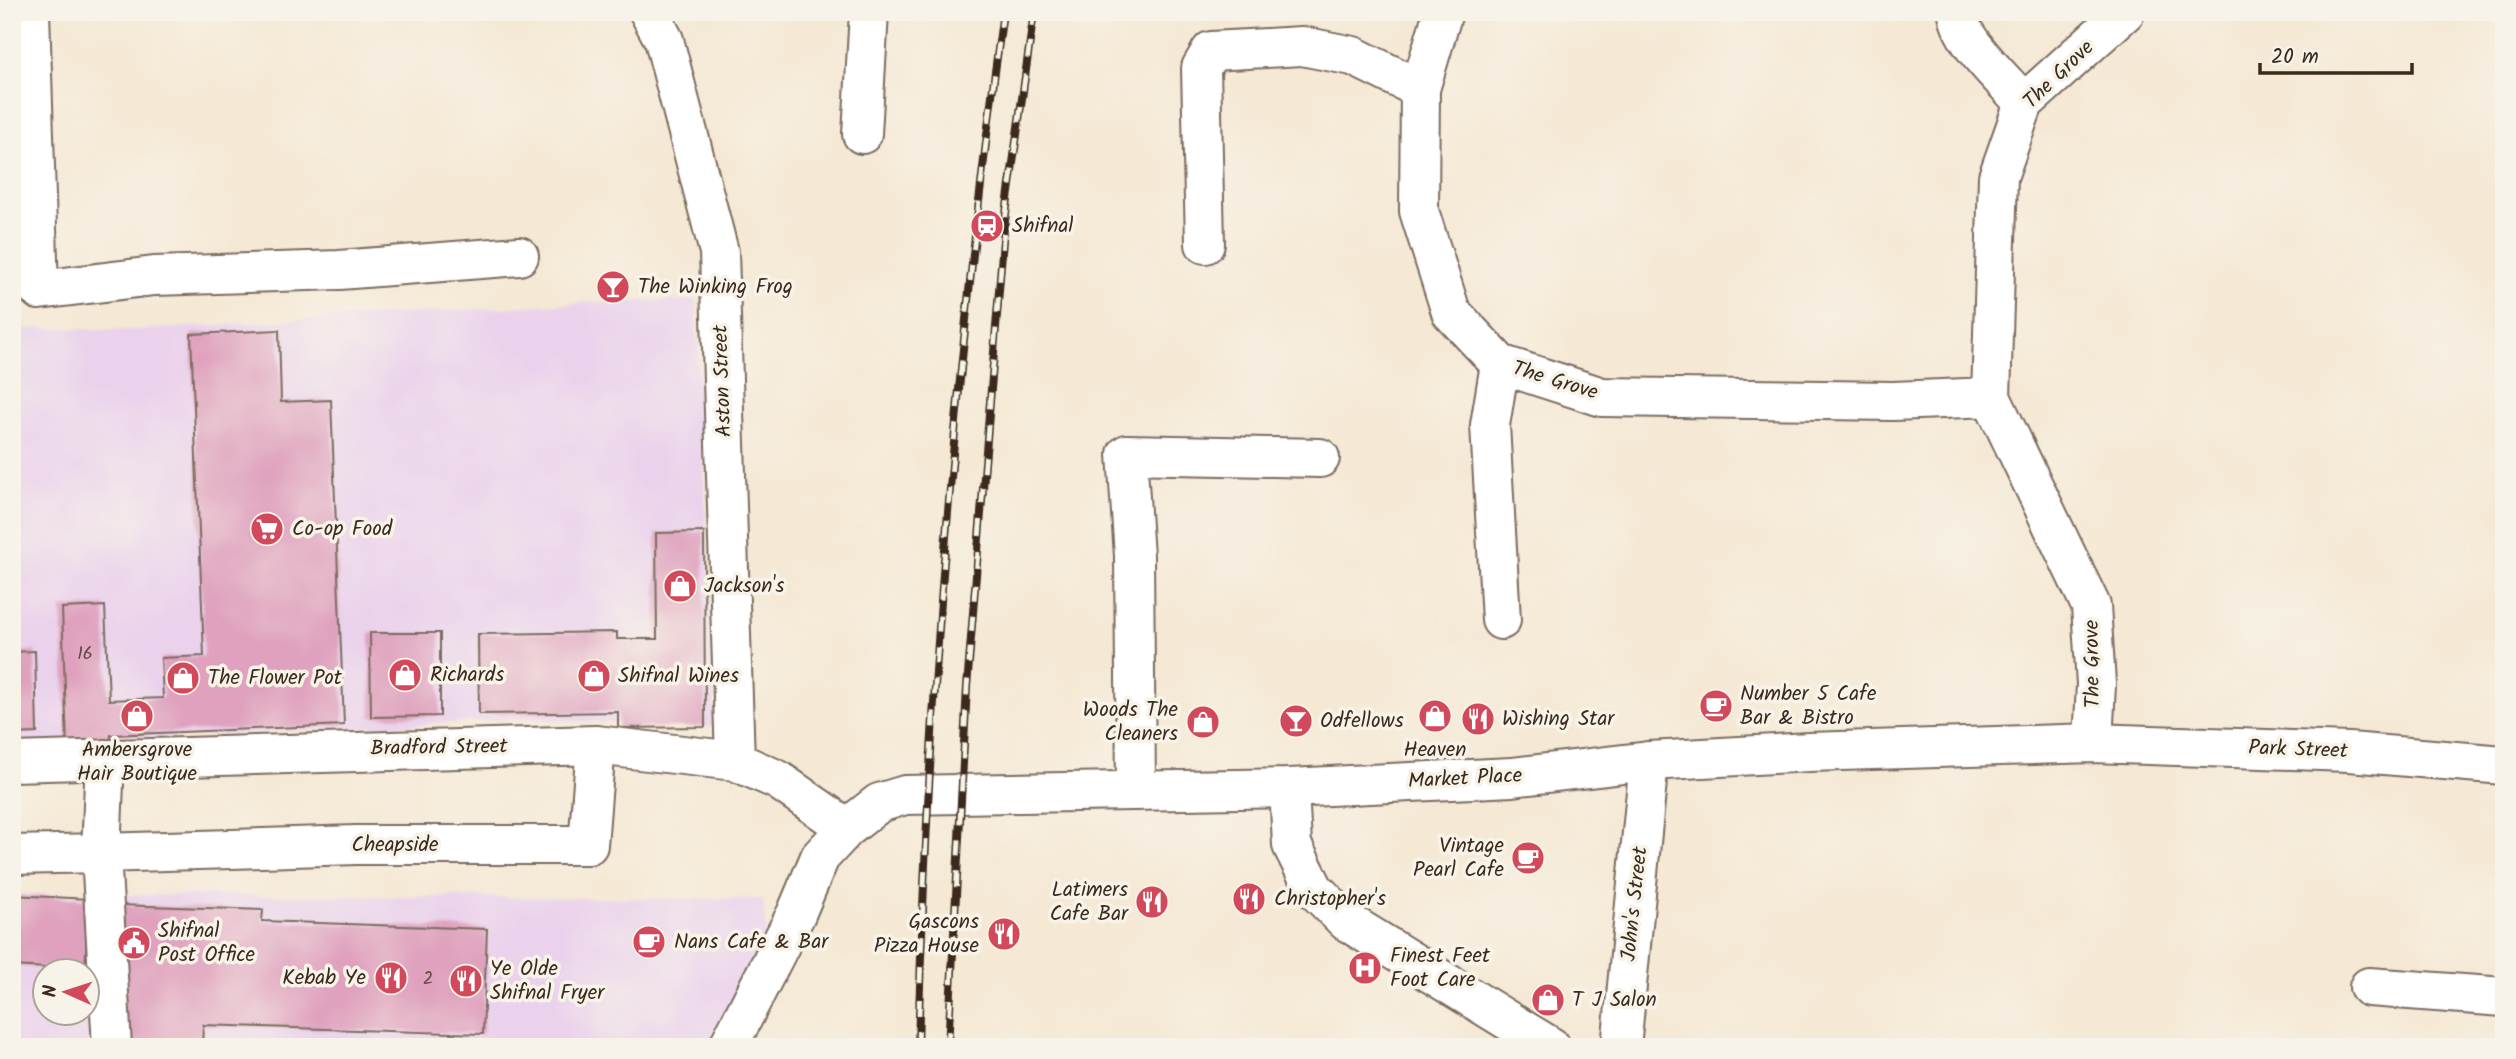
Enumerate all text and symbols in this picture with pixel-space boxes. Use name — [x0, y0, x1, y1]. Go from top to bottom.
street label: The Grove — [2016, 32, 2102, 117]
scale bar — [2260, 32, 2413, 76]
text: 20 m — [2271, 41, 2319, 74]
station icon: Shifnal — [968, 207, 1006, 245]
place label: Shifnal — [1012, 210, 1074, 243]
bar icon: The Winking Frog — [594, 268, 632, 306]
place label: The Winking Frog — [638, 271, 793, 304]
street label: Aston Street — [705, 323, 741, 438]
street label: The Grove — [1508, 352, 1602, 410]
supermarket icon: Co-op Food — [248, 510, 286, 548]
place label: Co-op Food — [292, 513, 393, 546]
shop icon: Jackson's — [661, 567, 699, 605]
place label: Jackson's — [704, 570, 785, 603]
street label: The Grove — [2076, 619, 2110, 708]
house number: 16 — [77, 640, 93, 669]
shop icon: Richards — [386, 656, 424, 694]
shop icon: Shifnal Wines — [575, 657, 613, 695]
shop icon: The Flower Pot — [164, 659, 202, 697]
place label: Richards — [430, 659, 504, 692]
place label: Shifnal Wines — [618, 660, 739, 693]
place label: The Flower Pot — [208, 662, 343, 695]
place label: Number 5 Cafe Bar & Bistro — [1740, 678, 1877, 735]
cafe icon: Number 5 Cafe Bar & Bistro — [1697, 687, 1735, 725]
place label: Woods The Cleaners — [1083, 694, 1179, 751]
shop icon: Ambersgrove Hair Boutique — [118, 697, 156, 735]
shop icon: Heaven — [1416, 697, 1454, 735]
restaurant icon: Wishing Star — [1459, 700, 1497, 738]
bar icon: Odfellows — [1277, 702, 1315, 740]
shop icon: Woods The Cleaners — [1184, 703, 1222, 741]
place label: Wishing Star — [1502, 703, 1615, 736]
place label: Odfellows — [1320, 705, 1404, 738]
street label: Bradford Street — [370, 730, 509, 766]
street label: Park Street — [2248, 732, 2349, 768]
place label: Ambersgrove Hair Boutique — [77, 734, 197, 791]
place label: Heaven — [1404, 734, 1466, 767]
street label: Market Place — [1407, 760, 1524, 798]
street label: Cheapside — [351, 829, 439, 862]
place label: Vintage Pearl Cafe — [1413, 830, 1505, 887]
cafe icon: Vintage Pearl Cafe — [1509, 839, 1547, 877]
street label: John's Street — [1613, 844, 1658, 963]
place label: Latimers Cafe Bar — [1050, 874, 1129, 931]
restaurant icon: Christopher's — [1230, 880, 1268, 918]
restaurant icon: Latimers Cafe Bar — [1133, 883, 1171, 921]
place label: Christopher's — [1274, 883, 1386, 916]
place label: Gascons Pizza House — [874, 906, 980, 963]
place label: Shifnal Post Office — [158, 915, 256, 972]
restaurant icon: Gascons Pizza House — [985, 915, 1023, 953]
cafe icon: Nans Cafe & Bar — [630, 923, 668, 961]
public building icon: Shifnal Post Office — [115, 924, 153, 962]
place label: Nans Cafe & Bar — [674, 926, 829, 959]
place label: Finest Feet Foot Care — [1390, 940, 1491, 997]
hospital icon: Finest Feet Foot Care — [1346, 949, 1384, 987]
place label: Ye Olde Shifnal Fryer — [490, 953, 605, 1010]
north arrow — [32, 958, 102, 1028]
restaurant icon: Kebab Ye — [372, 959, 410, 997]
place label: Kebab Ye — [282, 962, 367, 995]
restaurant icon: Ye Olde Shifnal Fryer — [447, 962, 485, 1000]
house number: 2 — [423, 965, 433, 994]
shop icon: T J Salon — [1529, 981, 1567, 1019]
text: N — [36, 984, 66, 998]
place label: T J Salon — [1572, 984, 1657, 1017]

